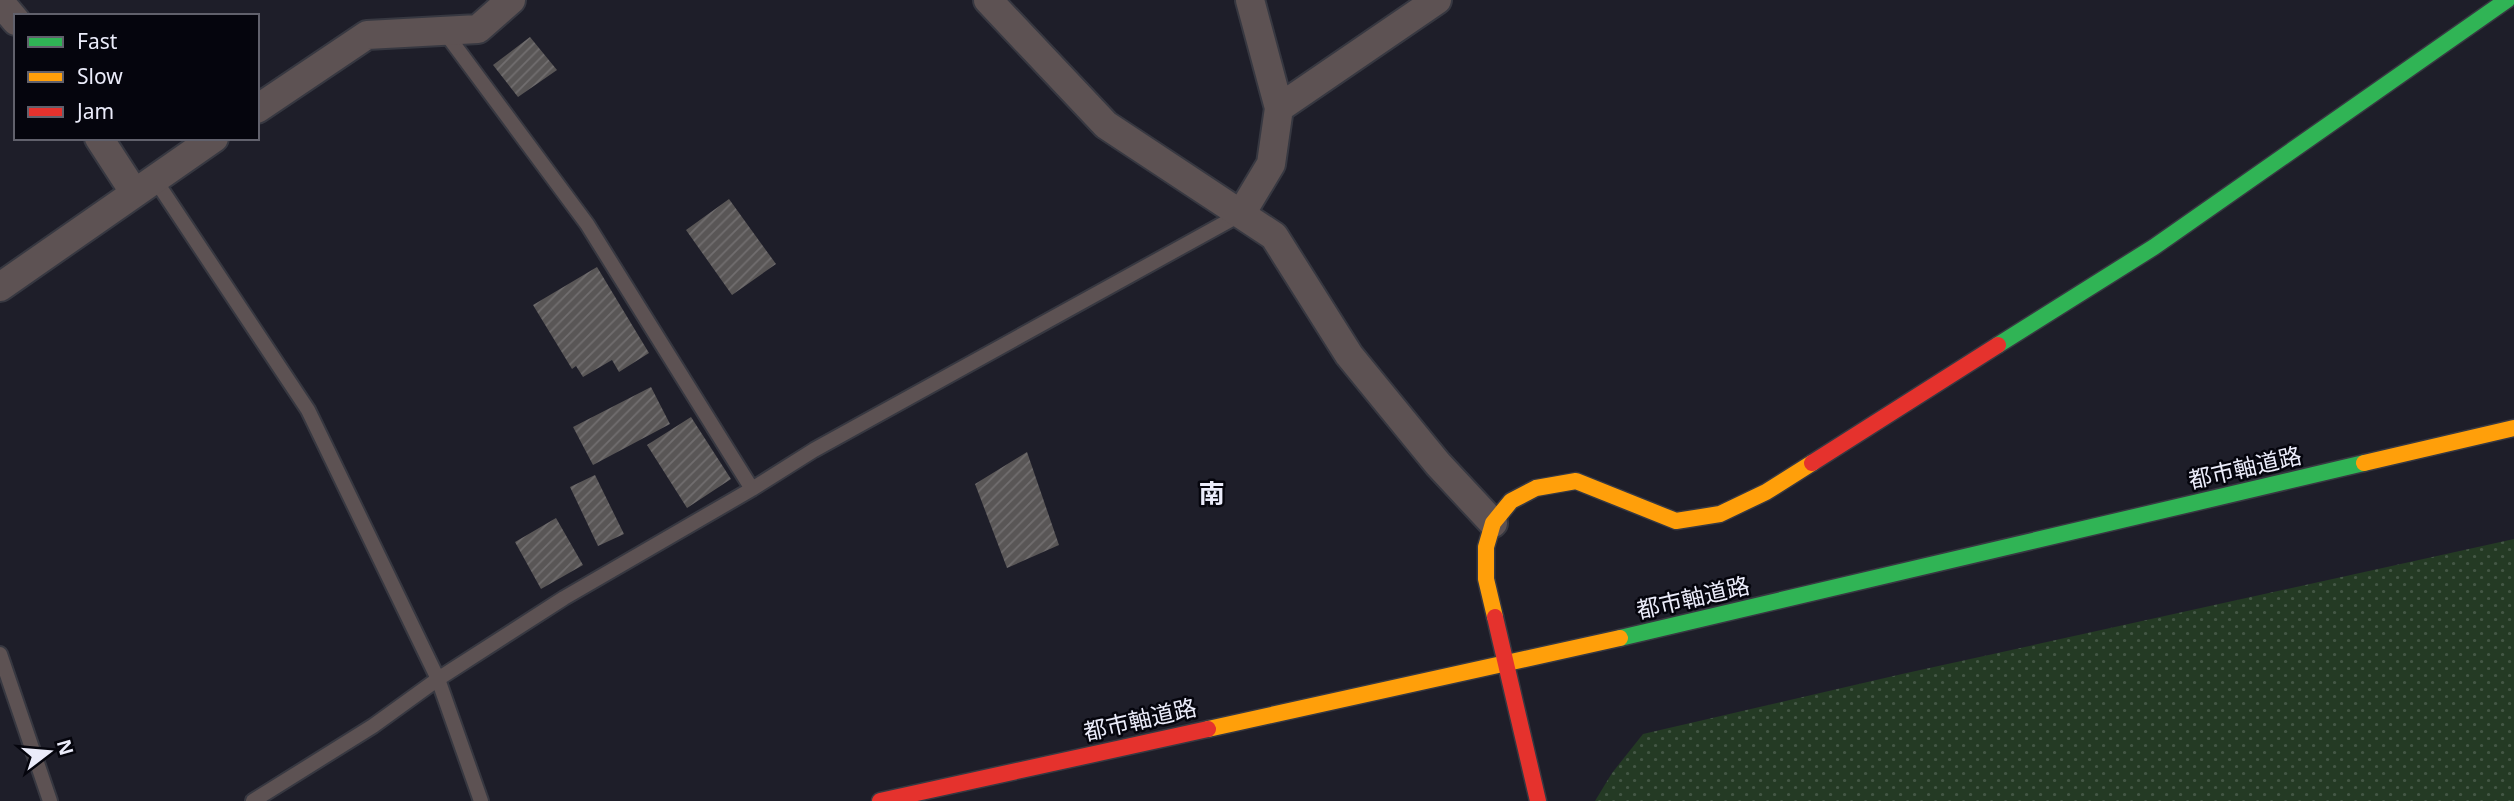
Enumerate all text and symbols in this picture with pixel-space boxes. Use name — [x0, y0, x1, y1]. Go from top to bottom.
legend — [14, 14, 259, 140]
text: Fast — [77, 27, 118, 55]
text: Slow — [77, 62, 123, 90]
text: Jam — [75, 97, 114, 125]
street label: 都市軸道路 — [2185, 439, 2304, 496]
district label: 南 — [1199, 475, 1225, 511]
street label: 都市軸道路 — [1633, 569, 1752, 626]
street label: 都市軸道路 — [1080, 691, 1199, 748]
north arrow — [14, 717, 84, 787]
text: N — [51, 736, 80, 758]

